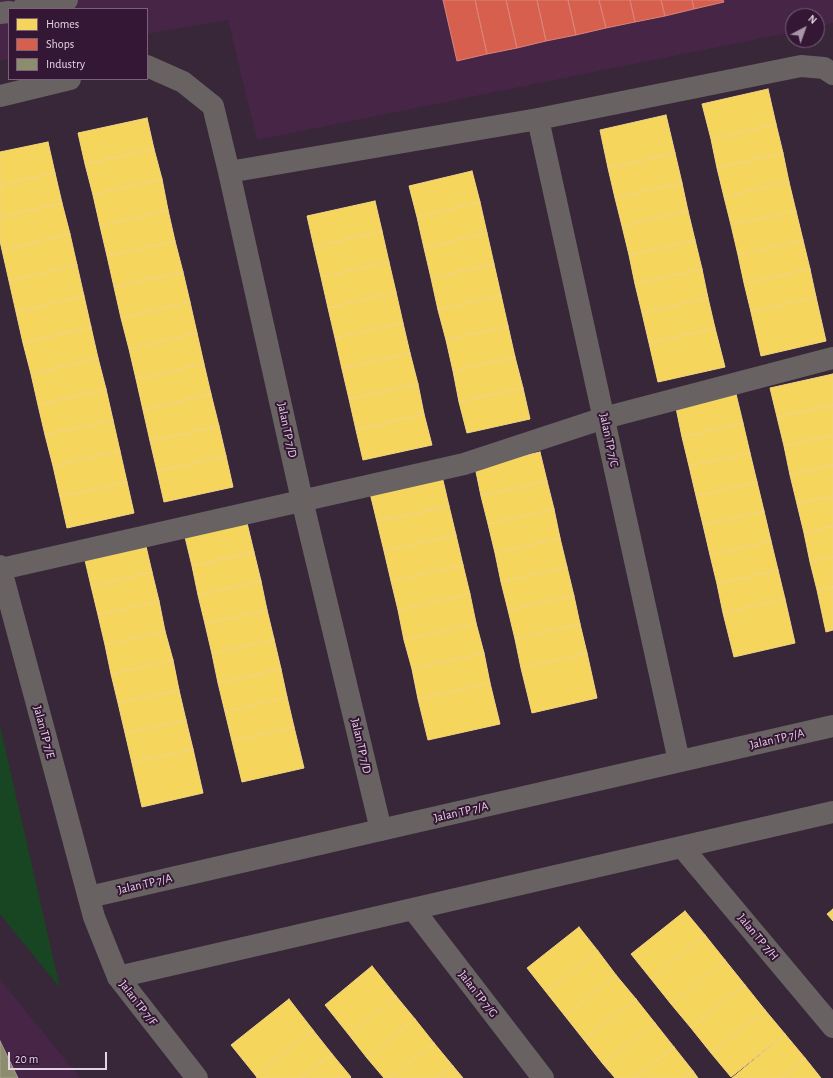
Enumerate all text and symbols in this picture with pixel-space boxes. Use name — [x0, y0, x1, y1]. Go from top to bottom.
legend — [8, 8, 148, 80]
north arrow — [785, 8, 825, 48]
text: N — [806, 13, 819, 26]
text: Homes — [46, 18, 79, 30]
text: Shops — [46, 38, 74, 50]
text: Industry — [46, 58, 85, 70]
street label: Jalan TP 7/D — [274, 401, 300, 459]
street label: Jalan TP 7/C — [596, 412, 622, 468]
street label: Jalan TP 7/E — [30, 704, 58, 760]
street label: Jalan TP 7/D — [348, 717, 374, 775]
street label: Jalan TP 7/A — [749, 726, 805, 752]
street label: Jalan TP 7/A — [433, 799, 489, 825]
street label: Jalan TP 7/A — [117, 871, 173, 897]
street label: Jalan TP 7/H — [734, 911, 782, 963]
street label: Jalan TP 7/G — [455, 968, 501, 1020]
street label: Jalan TP 7/F — [116, 978, 160, 1028]
scale bar — [10, 1044, 109, 1070]
text: 20 m — [15, 1053, 38, 1065]

